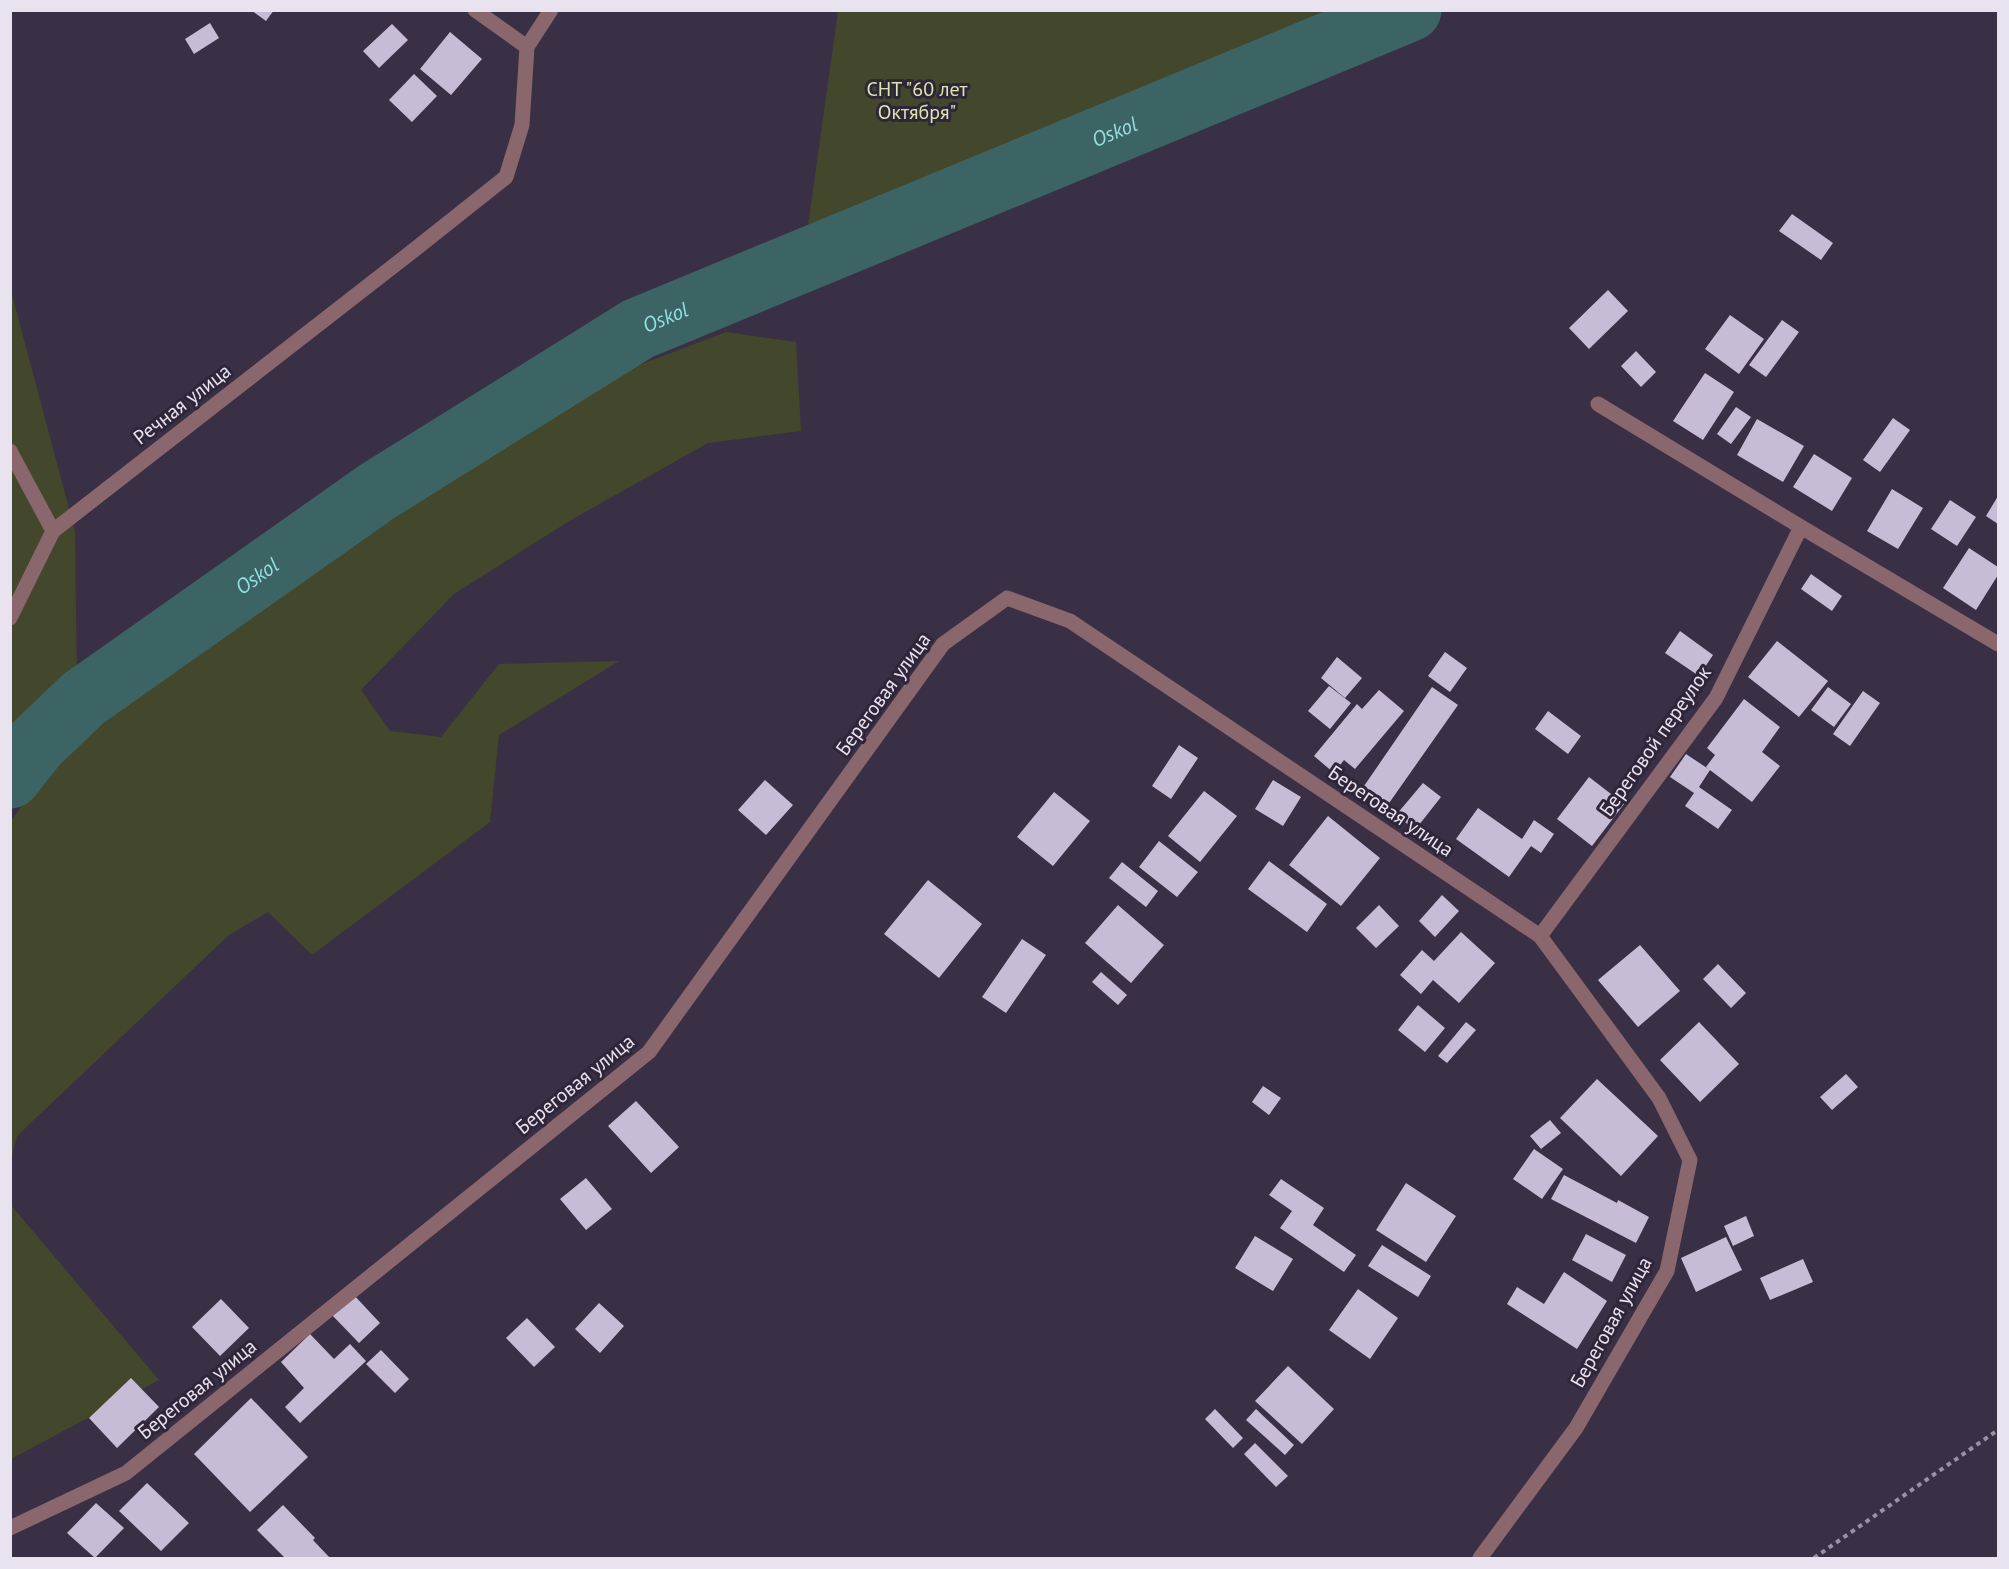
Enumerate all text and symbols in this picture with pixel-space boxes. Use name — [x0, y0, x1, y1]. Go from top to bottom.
park label: СНТ "60 лет Октября" — [866, 76, 968, 125]
water label: Oskol — [1087, 110, 1142, 153]
water label: Oskol — [638, 296, 692, 339]
street label: Речная улица — [128, 358, 236, 450]
water label: Oskol — [230, 551, 284, 600]
street label: Береговая улица — [830, 627, 936, 761]
street label: Береговой переулок — [1593, 660, 1717, 821]
street label: Береговая улица — [1323, 760, 1459, 862]
street label: Береговая улица — [510, 1028, 640, 1140]
street label: Береговая улица — [1564, 1252, 1658, 1392]
street label: Береговая улица — [132, 1333, 262, 1445]

